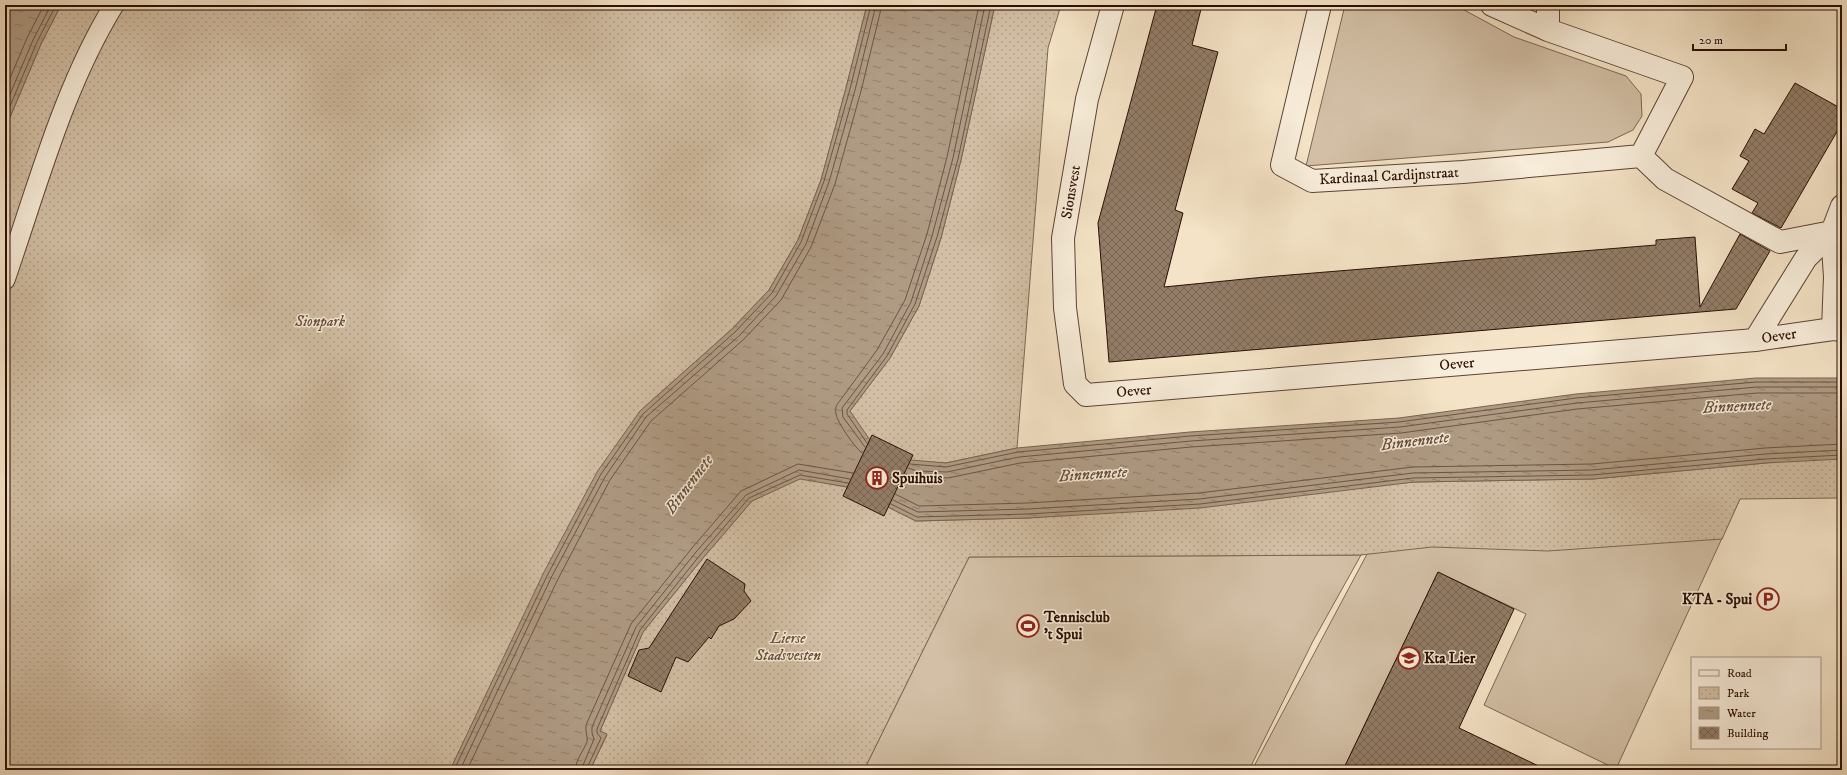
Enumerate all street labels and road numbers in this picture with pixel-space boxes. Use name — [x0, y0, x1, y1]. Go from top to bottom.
street label: Sionsvest — [1057, 163, 1085, 220]
street label: Kardinaal Cardijnstraat — [1319, 163, 1459, 189]
street label: Oever — [1760, 324, 1798, 348]
street label: Oever — [1439, 353, 1476, 375]
street label: Oever — [1116, 380, 1153, 402]

